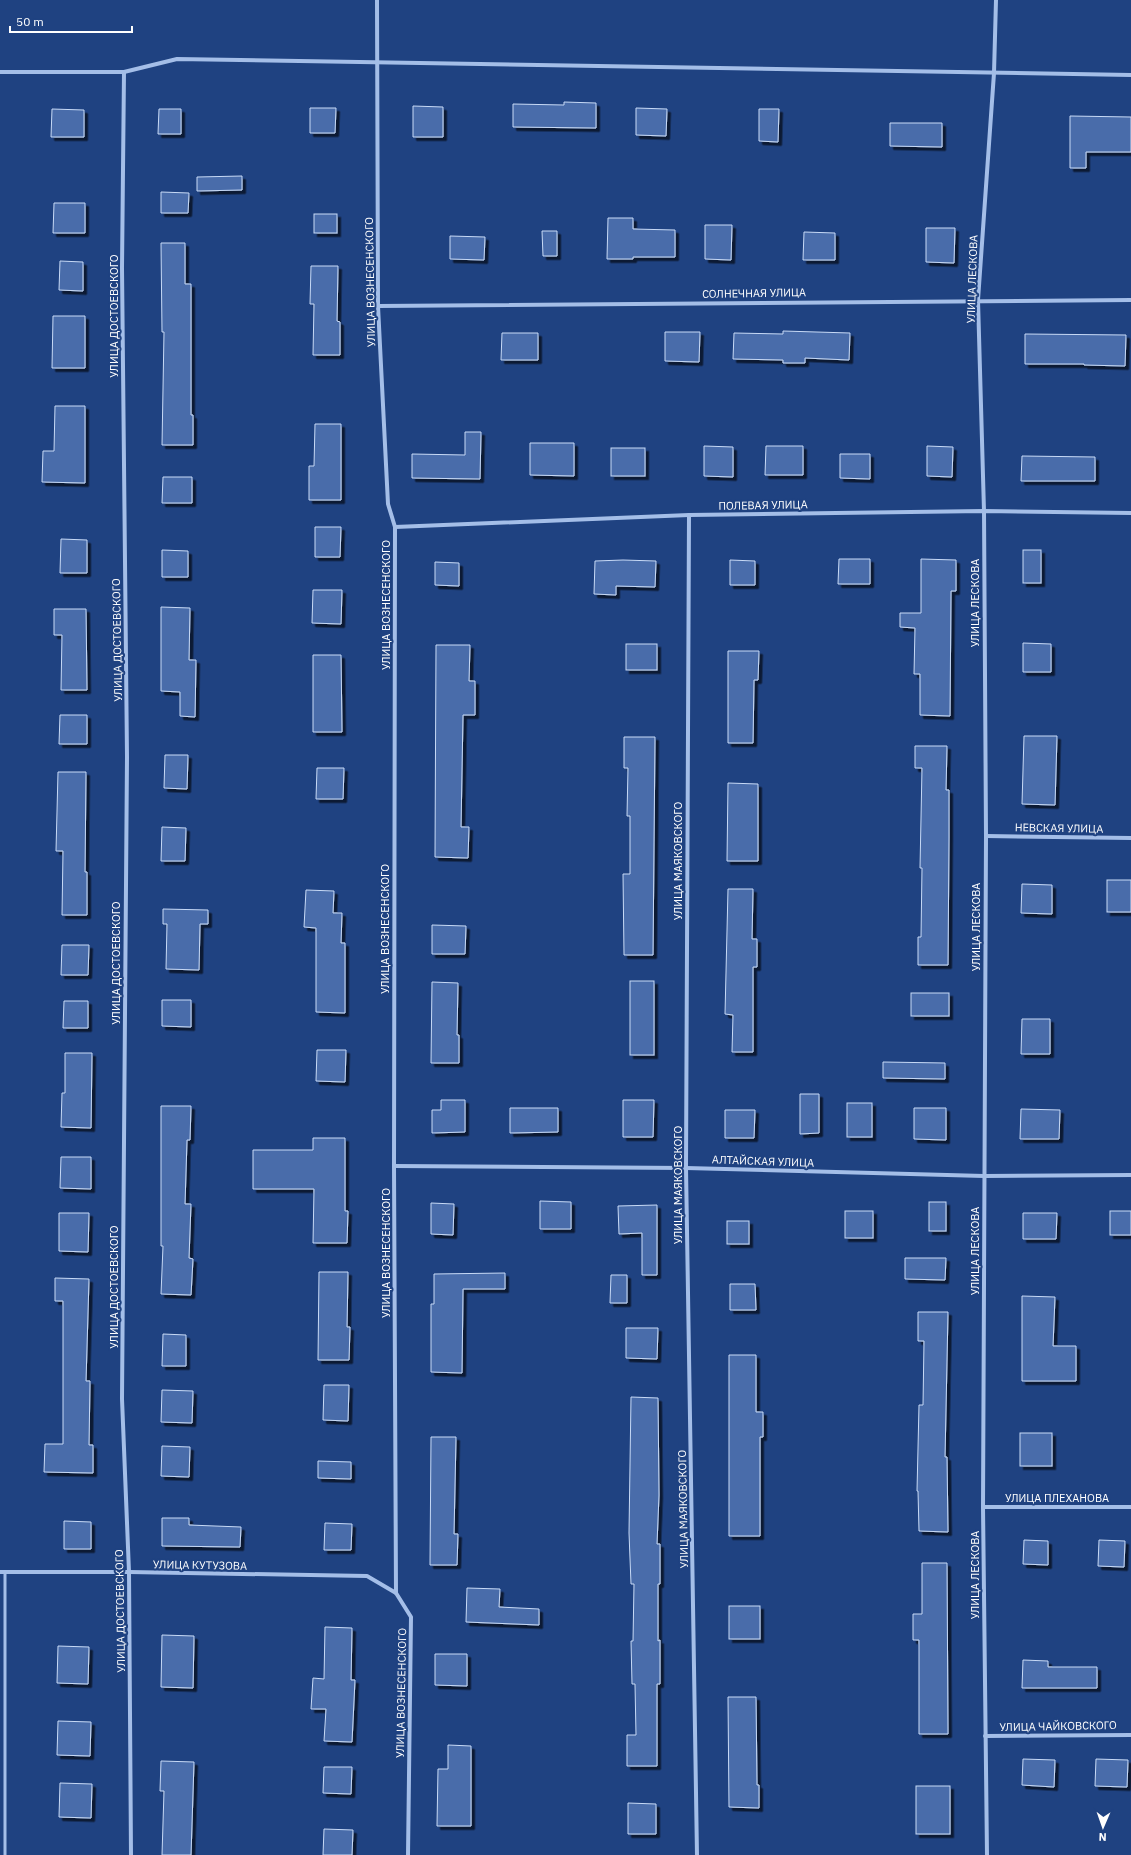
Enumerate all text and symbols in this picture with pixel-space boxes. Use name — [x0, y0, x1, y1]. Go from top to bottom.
scale bar — [10, 8, 132, 34]
text: 50 m — [16, 14, 44, 29]
street label: УЛИЦА ВОЗНЕСЕНСКОГО — [362, 217, 378, 347]
street label: УЛИЦА ЛЕСКОВА — [963, 234, 981, 324]
street label: УЛИЦА ДОСТОЕВСКОГО — [107, 254, 121, 378]
street label: СОЛНЕЧНАЯ УЛИЦА — [702, 285, 806, 301]
street label: ПОЛЕВАЯ УЛИЦА — [718, 497, 808, 513]
street label: УЛИЦА ВОЗНЕСЕНСКОГО — [379, 540, 393, 670]
street label: УЛИЦА ЛЕСКОВА — [968, 559, 982, 647]
street label: УЛИЦА ДОСТОЕВСКОГО — [109, 578, 125, 702]
street label: УЛИЦА МАЯКОВСКОГО — [671, 802, 685, 920]
street label: НЕВСКАЯ УЛИЦА — [1015, 820, 1103, 836]
street label: УЛИЦА ВОЗНЕСЕНСКОГО — [378, 864, 392, 994]
street label: УЛИЦА ЛЕСКОВА — [969, 883, 983, 971]
street label: УЛИЦА ДОСТОЕВСКОГО — [109, 901, 123, 1025]
street label: УЛИЦА МАЯКОВСКОГО — [671, 1126, 685, 1244]
street label: АЛТАЙСКАЯ УЛИЦА — [712, 1152, 814, 1170]
street label: УЛИЦА ВОЗНЕСЕНСКОГО — [379, 1188, 393, 1318]
street label: УЛИЦА ЛЕСКОВА — [968, 1207, 982, 1295]
street label: УЛИЦА ДОСТОЕВСКОГО — [107, 1225, 121, 1349]
street label: УЛИЦА МАЯКОВСКОГО — [675, 1449, 691, 1568]
street label: УЛИЦА ПЛЕХАНОВА — [1005, 1491, 1109, 1505]
street label: УЛИЦА ЛЕСКОВА — [968, 1531, 982, 1619]
street label: УЛИЦА ДОСТОЕВСКОГО — [112, 1549, 128, 1673]
street label: УЛИЦА КУТУЗОВА — [153, 1557, 247, 1573]
street label: УЛИЦА ВОЗНЕСЕНСКОГО — [393, 1628, 409, 1758]
street label: УЛИЦА ЧАЙКОВСКОГО — [999, 1718, 1117, 1734]
north arrow — [1083, 1807, 1123, 1847]
text: N — [1098, 1830, 1107, 1844]

